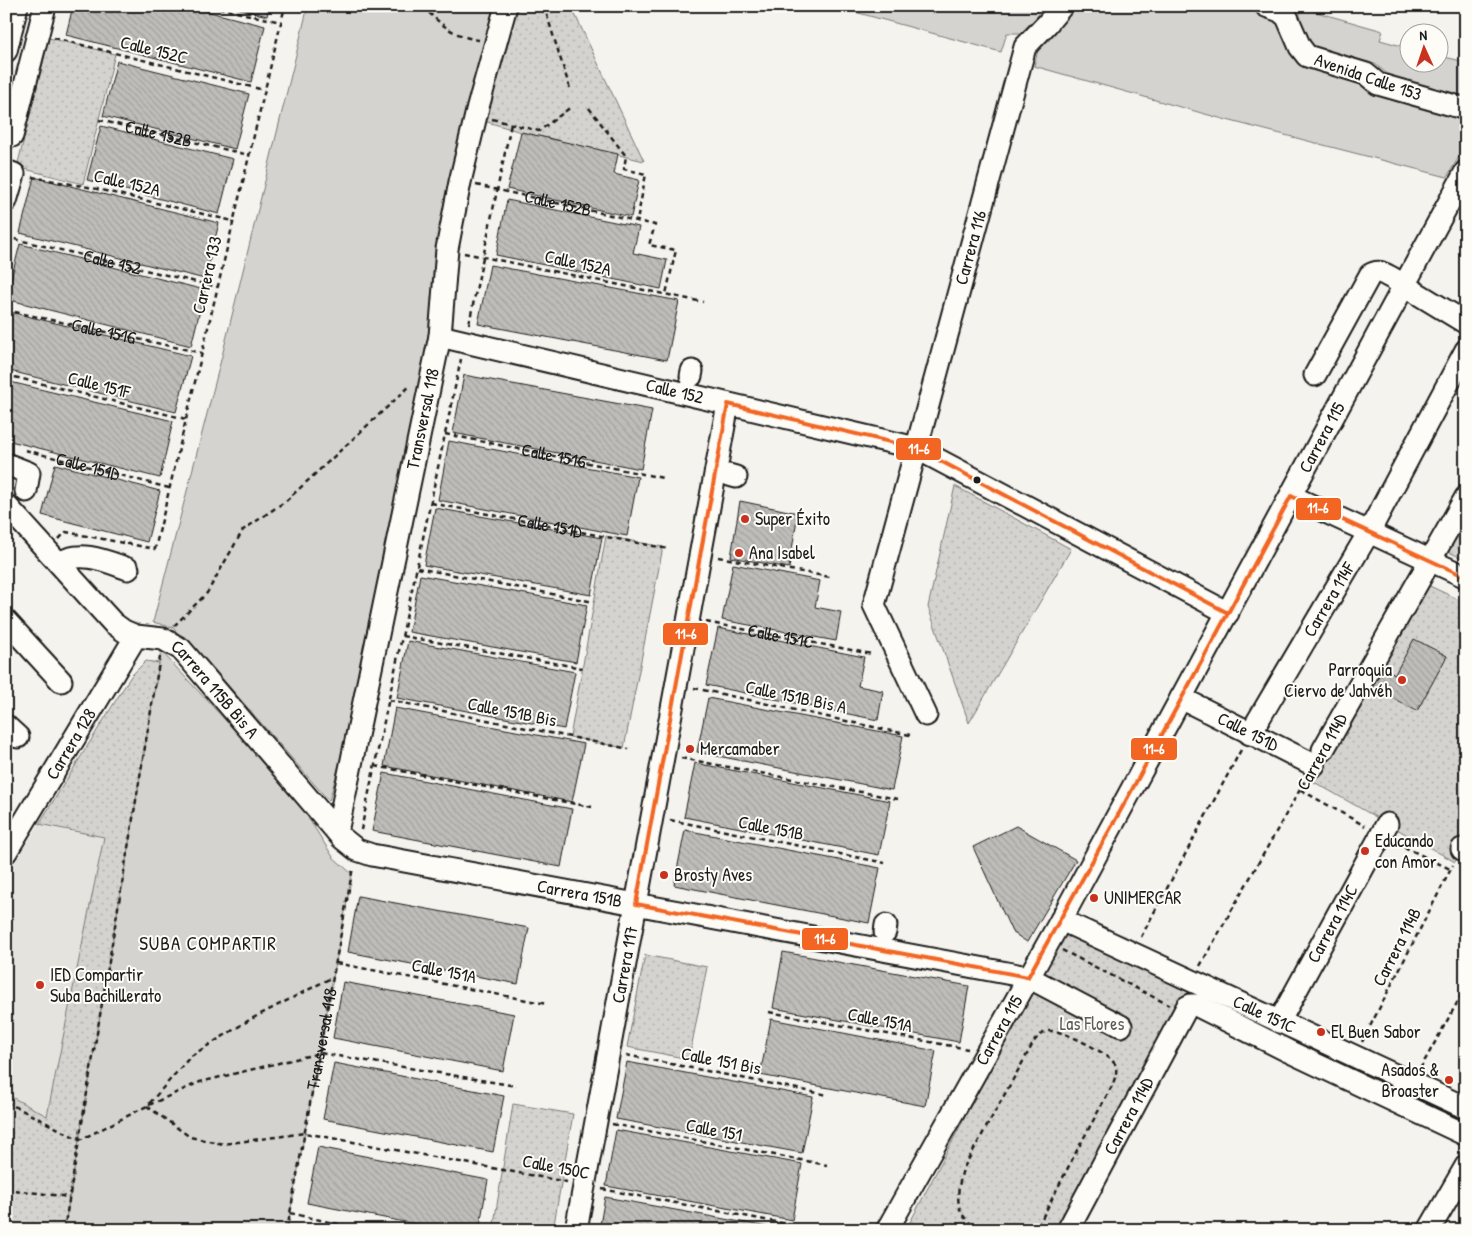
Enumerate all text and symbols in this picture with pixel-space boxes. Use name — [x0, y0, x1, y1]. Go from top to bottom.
north arrow — [1400, 22, 1450, 72]
text: N — [1419, 25, 1428, 44]
street label: Calle 152C — [118, 29, 190, 70]
street label: Avenida Calle 153 — [1311, 47, 1425, 107]
street label: Calle 152B — [123, 114, 194, 153]
street label: Calle 152A — [91, 163, 163, 202]
street label: Calle 152B — [522, 183, 594, 222]
street label: Carrera 116 — [948, 207, 992, 288]
street label: Carrera 133 — [185, 234, 228, 316]
street label: Calle 152 — [81, 243, 144, 281]
street label: Calle 152A — [543, 243, 614, 282]
street label: Calle 151G — [69, 312, 139, 350]
street label: Calle 151F — [65, 365, 134, 405]
street label: Transversal 118 — [400, 366, 445, 472]
street label: Calle 152 — [643, 372, 707, 410]
street label: Carrera 115 — [1292, 397, 1351, 477]
street label: Calle 151G — [519, 437, 589, 474]
line badge: 11-6 — [895, 437, 942, 461]
text: 11-6 — [908, 439, 930, 458]
street label: Calle 151D — [53, 446, 123, 487]
unlabelled marker — [972, 475, 982, 485]
line badge: 11-6 — [1295, 497, 1342, 521]
text: 11-6 — [1307, 498, 1329, 517]
place label: Super Éxito — [755, 506, 830, 531]
street label: Calle 151D — [515, 507, 585, 544]
marker: Super Éxito — [739, 513, 751, 525]
place label: Ana Isabel — [749, 540, 815, 565]
marker: Ana Isabel — [733, 547, 745, 559]
street label: Carrera 114F — [1297, 556, 1361, 641]
street label: Calle 151C — [746, 617, 816, 654]
line badge: 11-6 — [662, 622, 709, 646]
text: 11-6 — [675, 624, 697, 643]
street label: Carrera 115B Bis A — [167, 633, 265, 744]
place label: Parroquia Ciervo de Jahvéh — [1284, 657, 1392, 703]
street label: Calle 151B Bis A — [743, 674, 849, 719]
marker: Parroquia Ciervo de Jahvéh — [1396, 674, 1408, 686]
street label: Calle 151B Bis — [466, 691, 559, 732]
street label: Carrera 128 — [39, 703, 102, 784]
street label: Calle 151D — [1213, 705, 1283, 757]
street label: Carrera 114D — [1290, 708, 1353, 795]
place label: Mercamaber — [700, 736, 780, 761]
line badge: 11-6 — [1130, 737, 1178, 761]
text: 11-6 — [1143, 739, 1165, 758]
marker: Mercamaber — [684, 743, 696, 755]
street label: Calle 151B — [736, 809, 806, 846]
place label: Educando con Amor — [1375, 828, 1437, 874]
marker: Educando con Amor — [1359, 845, 1371, 857]
place label: Brosty Aves — [674, 862, 752, 887]
marker: Brosty Aves — [658, 869, 670, 881]
street label: Carrera 151B — [535, 873, 624, 913]
street label: Carrera 114C — [1301, 880, 1364, 967]
place label: UNIMERCAR — [1104, 885, 1181, 910]
marker: UNIMERCAR — [1088, 892, 1100, 904]
street label: Carrera 114B — [1366, 903, 1427, 990]
street label: Carrera 117 — [605, 924, 644, 1005]
line badge: 11-6 — [801, 927, 849, 951]
text: 11-6 — [814, 929, 836, 948]
district label: SUBA COMPARTIR — [139, 930, 277, 956]
street label: Calle 151A — [410, 952, 479, 989]
place label: IED Compartir Suba Bachillerato — [50, 962, 161, 1008]
marker: IED Compartir Suba Bachillerato — [34, 979, 46, 991]
street label: Transversal 118 — [300, 986, 343, 1092]
street label: Calle 151C — [1229, 988, 1300, 1039]
street label: Carrera 115 — [969, 990, 1029, 1070]
street label: Calle 151A — [846, 1001, 915, 1038]
park label: Las Flores — [1060, 1011, 1124, 1036]
place label: El Buen Sabor — [1331, 1019, 1421, 1044]
marker: El Buen Sabor — [1315, 1026, 1327, 1038]
street label: Calle 151 Bis — [679, 1041, 763, 1081]
place label: Asados & Broaster — [1381, 1057, 1439, 1103]
street label: Carrera 114D — [1097, 1072, 1159, 1159]
marker: Asados & Broaster — [1443, 1074, 1455, 1086]
street label: Calle 151 — [684, 1112, 744, 1147]
street label: Calle 150C — [520, 1148, 592, 1185]

